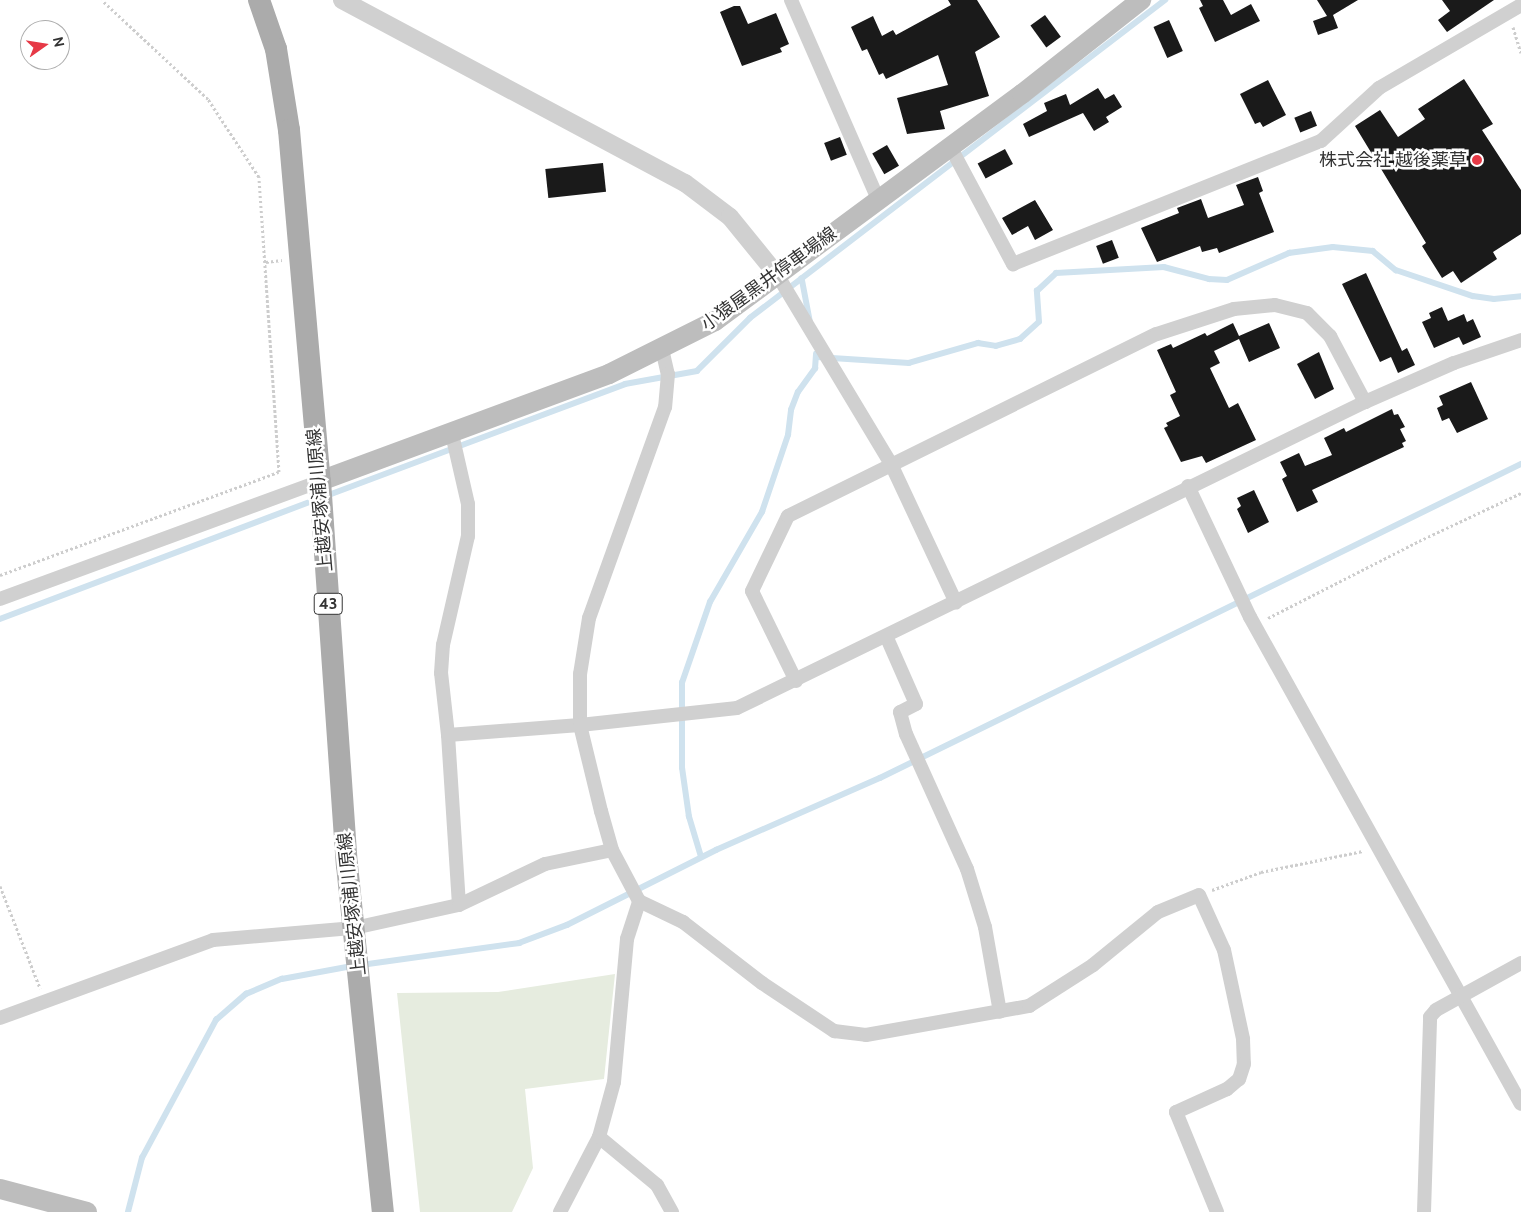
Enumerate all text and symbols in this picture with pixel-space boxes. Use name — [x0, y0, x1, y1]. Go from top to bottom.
north arrow — [20, 20, 70, 70]
text: N — [49, 35, 69, 49]
place label: 株式会社 越後薬草 — [1319, 149, 1467, 171]
marker: 株式会社 越後薬草 — [1471, 154, 1483, 166]
street label: 小猿屋黒井停車場線 — [697, 223, 841, 335]
street label: 上越安塚浦川原線 — [303, 427, 337, 573]
road number: 43 — [313, 590, 343, 618]
street label: 上越安塚浦川原線 — [334, 831, 370, 977]

